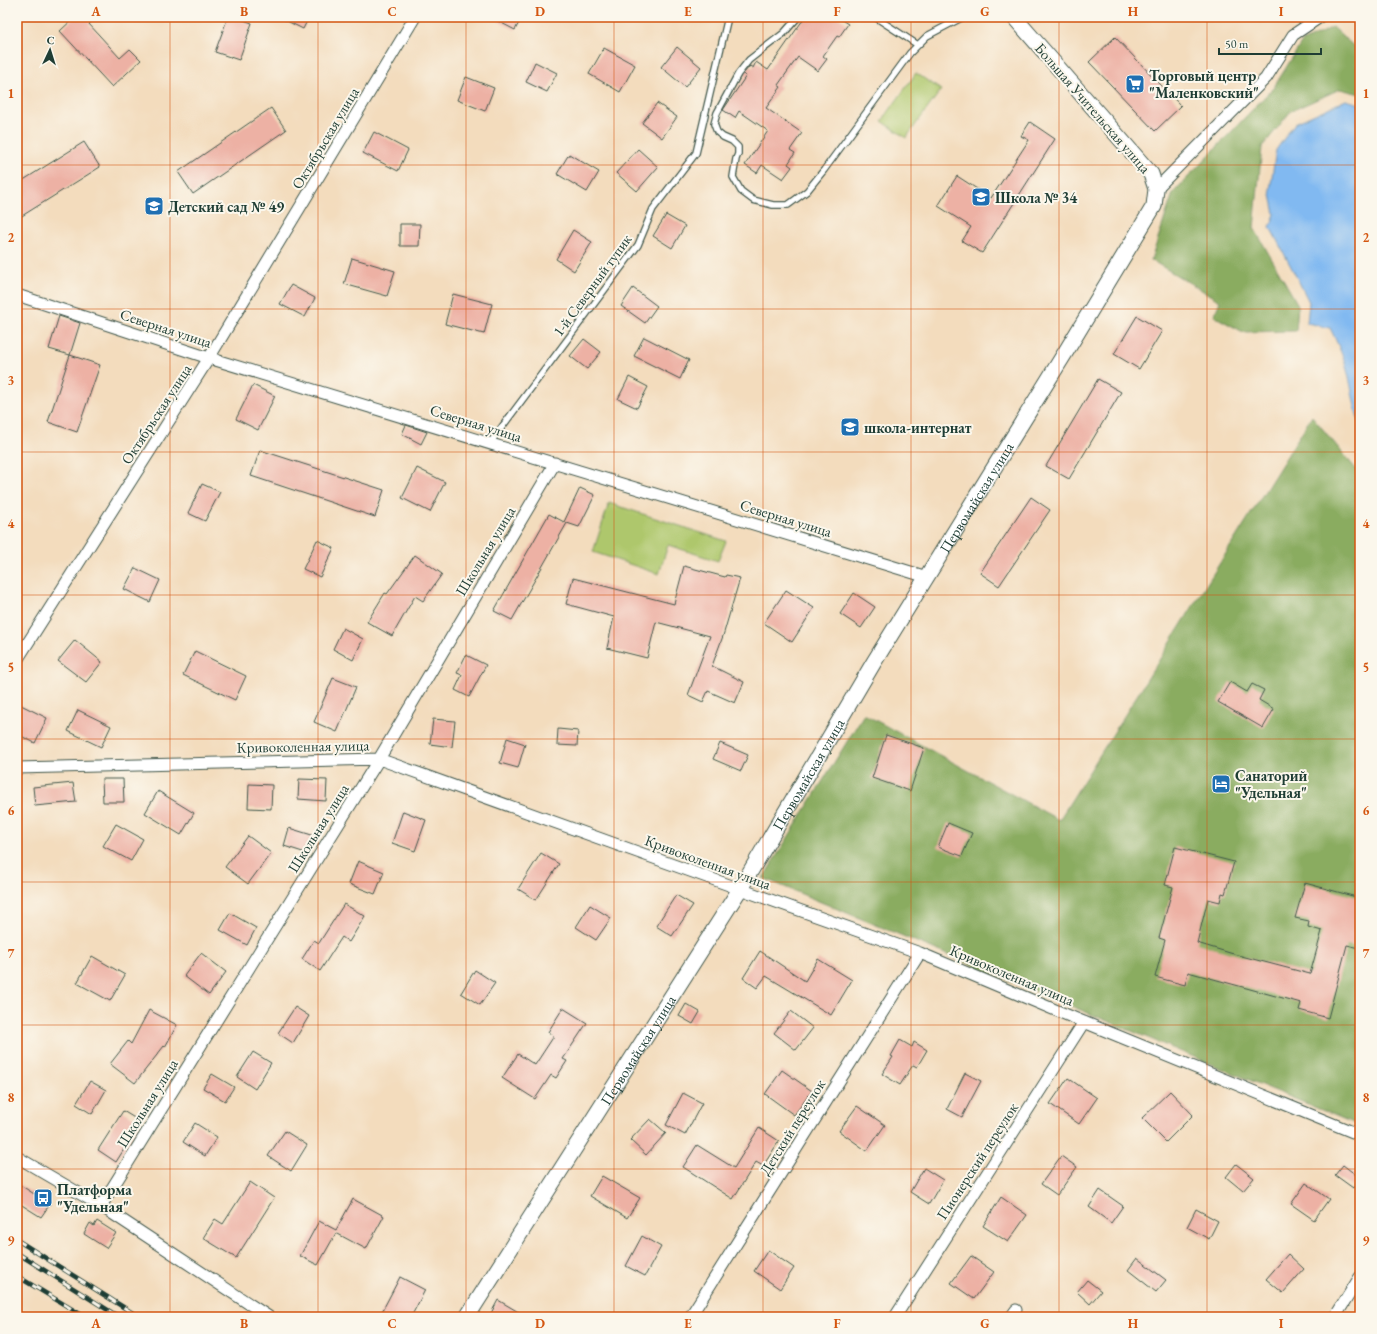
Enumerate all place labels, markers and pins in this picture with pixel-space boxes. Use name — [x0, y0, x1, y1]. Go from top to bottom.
place label: Торговый центр "Маленковский" — [1149, 66, 1259, 102]
supermarket icon: Торговый центр "Маленковский" — [1124, 73, 1146, 95]
school or university icon: Школа № 34 — [970, 186, 992, 208]
place label: Школа № 34 — [995, 188, 1078, 207]
school or university icon: Детский сад № 49 — [143, 195, 165, 217]
place label: Детский сад № 49 — [168, 197, 284, 216]
school or university icon: школа-интернат — [839, 416, 861, 438]
place label: школа-интернат — [864, 418, 972, 437]
place label: Санаторий "Удельная" — [1235, 766, 1308, 802]
hotel icon: Санаторий "Удельная" — [1210, 773, 1232, 795]
place label: Платформа "Удельная" — [57, 1180, 132, 1216]
bus stop icon: Платформа "Удельная" — [32, 1187, 54, 1209]

